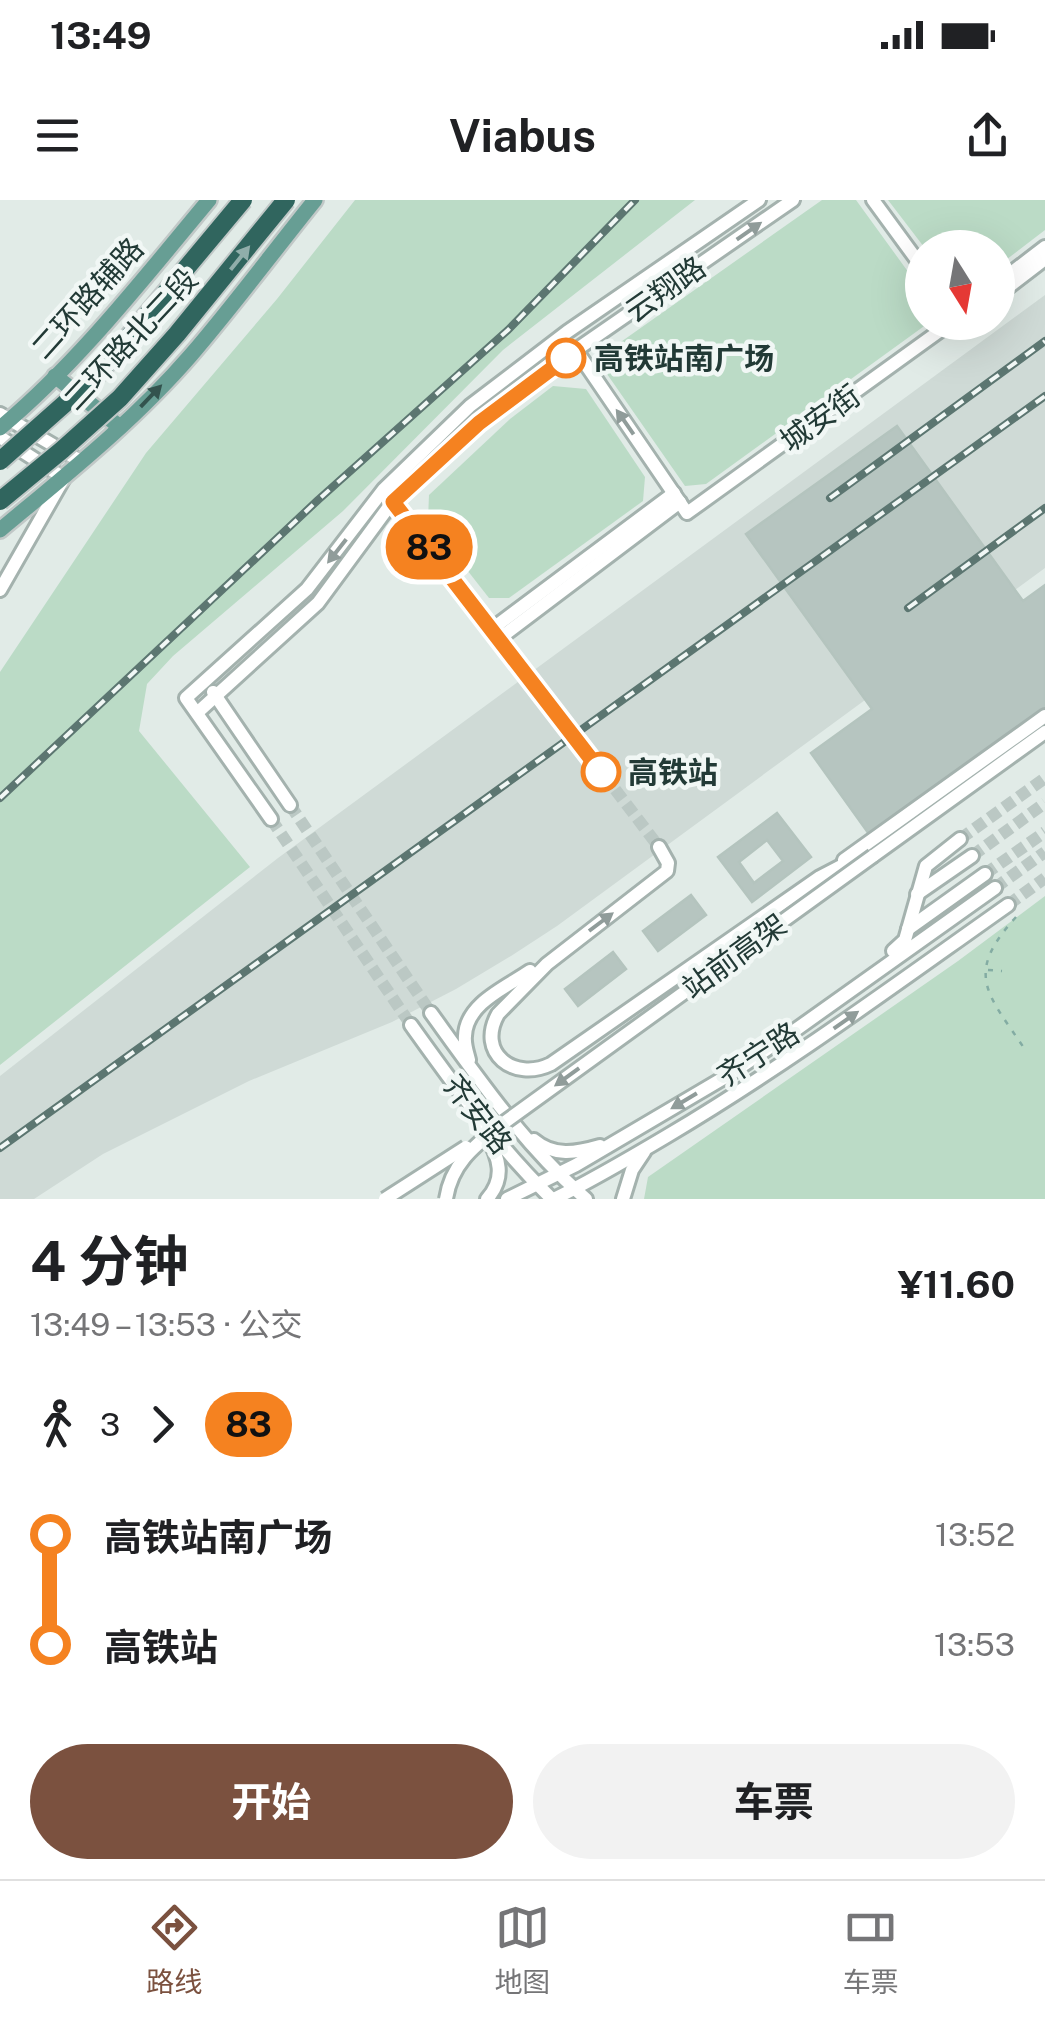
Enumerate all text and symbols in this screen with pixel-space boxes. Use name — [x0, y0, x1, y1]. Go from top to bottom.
text: 13:49 — [50, 13, 152, 58]
icon: menu — [30, 108, 85, 163]
icon: share — [960, 108, 1015, 163]
text: Viabus — [449, 109, 596, 162]
one-way arrow — [735, 222, 762, 241]
street label: 二环路辅路 — [23, 230, 151, 366]
north arrow — [905, 230, 1015, 340]
map controls — [905, 230, 1015, 340]
one-way arrow — [229, 245, 250, 271]
street label: 云翔路 — [618, 248, 712, 330]
street label: 二环路北二段 — [55, 261, 205, 417]
marker: 高铁站南广场 — [547, 339, 585, 377]
place label: 高铁站南广场 — [594, 340, 774, 376]
street label: 城安街 — [773, 377, 867, 459]
one-way arrow — [139, 385, 163, 409]
one-way arrow — [616, 408, 635, 435]
line badge: 83 — [384, 514, 474, 580]
text: 83 — [406, 527, 452, 568]
one-way arrow — [328, 538, 348, 564]
marker: 高铁站 — [582, 753, 620, 791]
place label: 高铁站 — [628, 754, 718, 790]
street label: 站前高架 — [675, 906, 793, 1006]
one-way arrow — [588, 912, 614, 933]
one-way arrow — [832, 1011, 859, 1030]
street label: 齐宁路 — [710, 1014, 806, 1094]
one-way arrow — [554, 1066, 580, 1086]
street label: 齐安路 — [436, 1067, 520, 1161]
one-way arrow — [670, 1092, 698, 1109]
text: 4 分钟 — [30, 1229, 188, 1293]
text: ¥11.60 — [898, 1262, 1015, 1307]
text: 13:49 – 13:53 · 公交 — [30, 1306, 303, 1343]
icon: walk — [30, 1397, 85, 1452]
icon: forward — [135, 1397, 190, 1452]
text: 83 — [225, 1404, 272, 1445]
text: 3 — [100, 1406, 120, 1443]
text: 高铁站南广场 — [104, 1515, 332, 1560]
text: 13:52 — [935, 1516, 1015, 1553]
text: 高铁站 — [104, 1625, 218, 1670]
text: 13:53 — [934, 1626, 1015, 1663]
button: 开始 — [30, 1744, 513, 1859]
button: 车票 — [533, 1744, 1015, 1859]
tab: 路线 — [146, 1900, 202, 2000]
tab: 地图 — [494, 1900, 551, 2000]
tab: 车票 — [843, 1900, 899, 2000]

